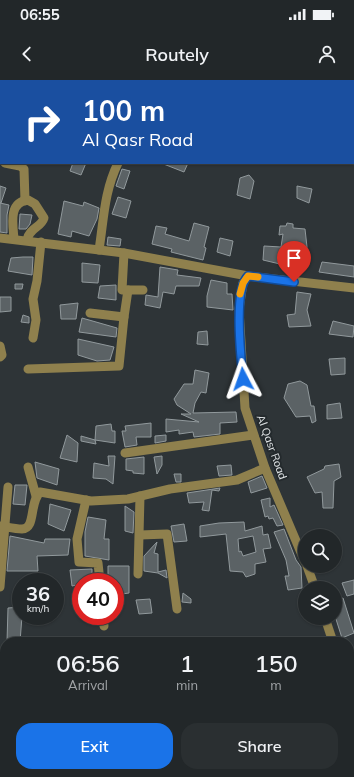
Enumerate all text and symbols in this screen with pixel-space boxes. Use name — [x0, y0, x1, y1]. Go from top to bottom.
text: 06:55 — [20, 5, 60, 24]
icon: back — [16, 43, 38, 65]
text: Routely — [145, 43, 209, 66]
icon: person — [316, 43, 338, 65]
text: 100 m — [82, 93, 165, 128]
icon: right — [16, 96, 68, 148]
text: Al Qasr Road — [82, 128, 193, 151]
pin — [277, 241, 311, 282]
icon: arrive — [283, 247, 305, 269]
position arrow — [222, 358, 264, 400]
street label: Al Qasr Road — [254, 413, 290, 481]
map controls — [298, 529, 342, 625]
button: search — [298, 529, 342, 573]
speed limit sign: 40 — [72, 573, 124, 625]
text: 36 — [26, 581, 50, 606]
button: layers — [298, 581, 342, 625]
text: km/h — [27, 602, 49, 615]
text: 06:56 — [56, 648, 120, 678]
text: 1 — [180, 648, 194, 678]
text: 150 — [254, 648, 298, 678]
text: Arrival — [68, 677, 108, 693]
text: min — [176, 677, 198, 693]
text: m — [270, 677, 282, 693]
button: Exit — [16, 723, 173, 769]
button: Share — [181, 723, 338, 769]

